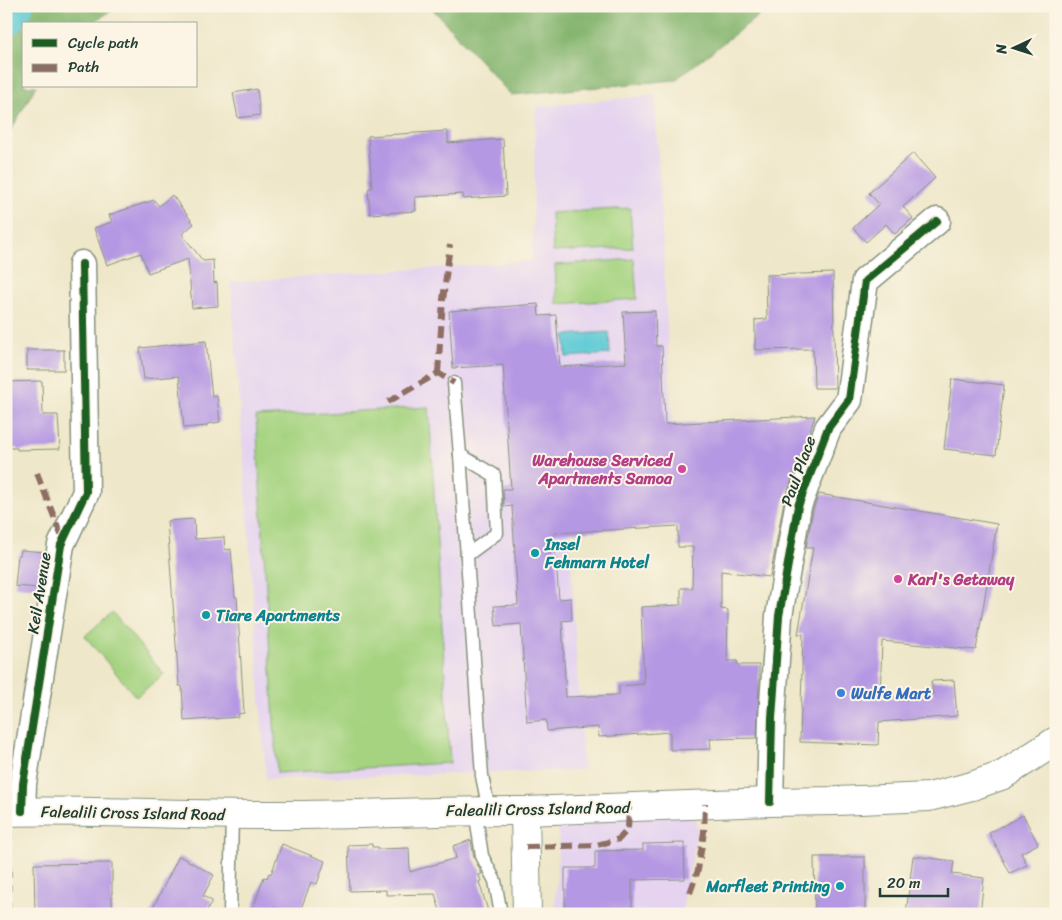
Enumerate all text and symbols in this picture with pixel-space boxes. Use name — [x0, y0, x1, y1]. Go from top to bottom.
legend — [22, 22, 198, 88]
north arrow — [990, 22, 1040, 72]
text: Cycle path — [68, 30, 139, 56]
text: N — [989, 43, 1014, 56]
text: Path — [68, 54, 99, 80]
street label: Paul Place — [772, 432, 824, 510]
place label: Warehouse Serviced Apartments Samoa — [532, 446, 674, 493]
marker: Warehouse Serviced Apartments Samoa — [676, 463, 688, 475]
place label: Insel Fehmarn Hotel — [544, 530, 650, 577]
marker: Insel Fehmarn Hotel — [529, 547, 541, 559]
street label: Keil Avenue — [18, 550, 60, 636]
place label: Karl's Getaway — [907, 565, 1015, 594]
marker: Karl's Getaway — [892, 573, 904, 585]
place label: Tiare Apartments — [216, 601, 340, 630]
marker: Tiare Apartments — [200, 609, 212, 621]
place label: Wulfe Mart — [851, 679, 931, 708]
marker: Wulfe Mart — [835, 687, 847, 699]
street label: Falealili Cross Island Road — [446, 793, 632, 825]
street label: Falealili Cross Island Road — [41, 797, 227, 829]
scale bar — [880, 865, 947, 897]
text: 20 m — [887, 870, 921, 896]
place label: Marfleet Printing — [705, 872, 830, 901]
marker: Marfleet Printing — [834, 880, 846, 892]

